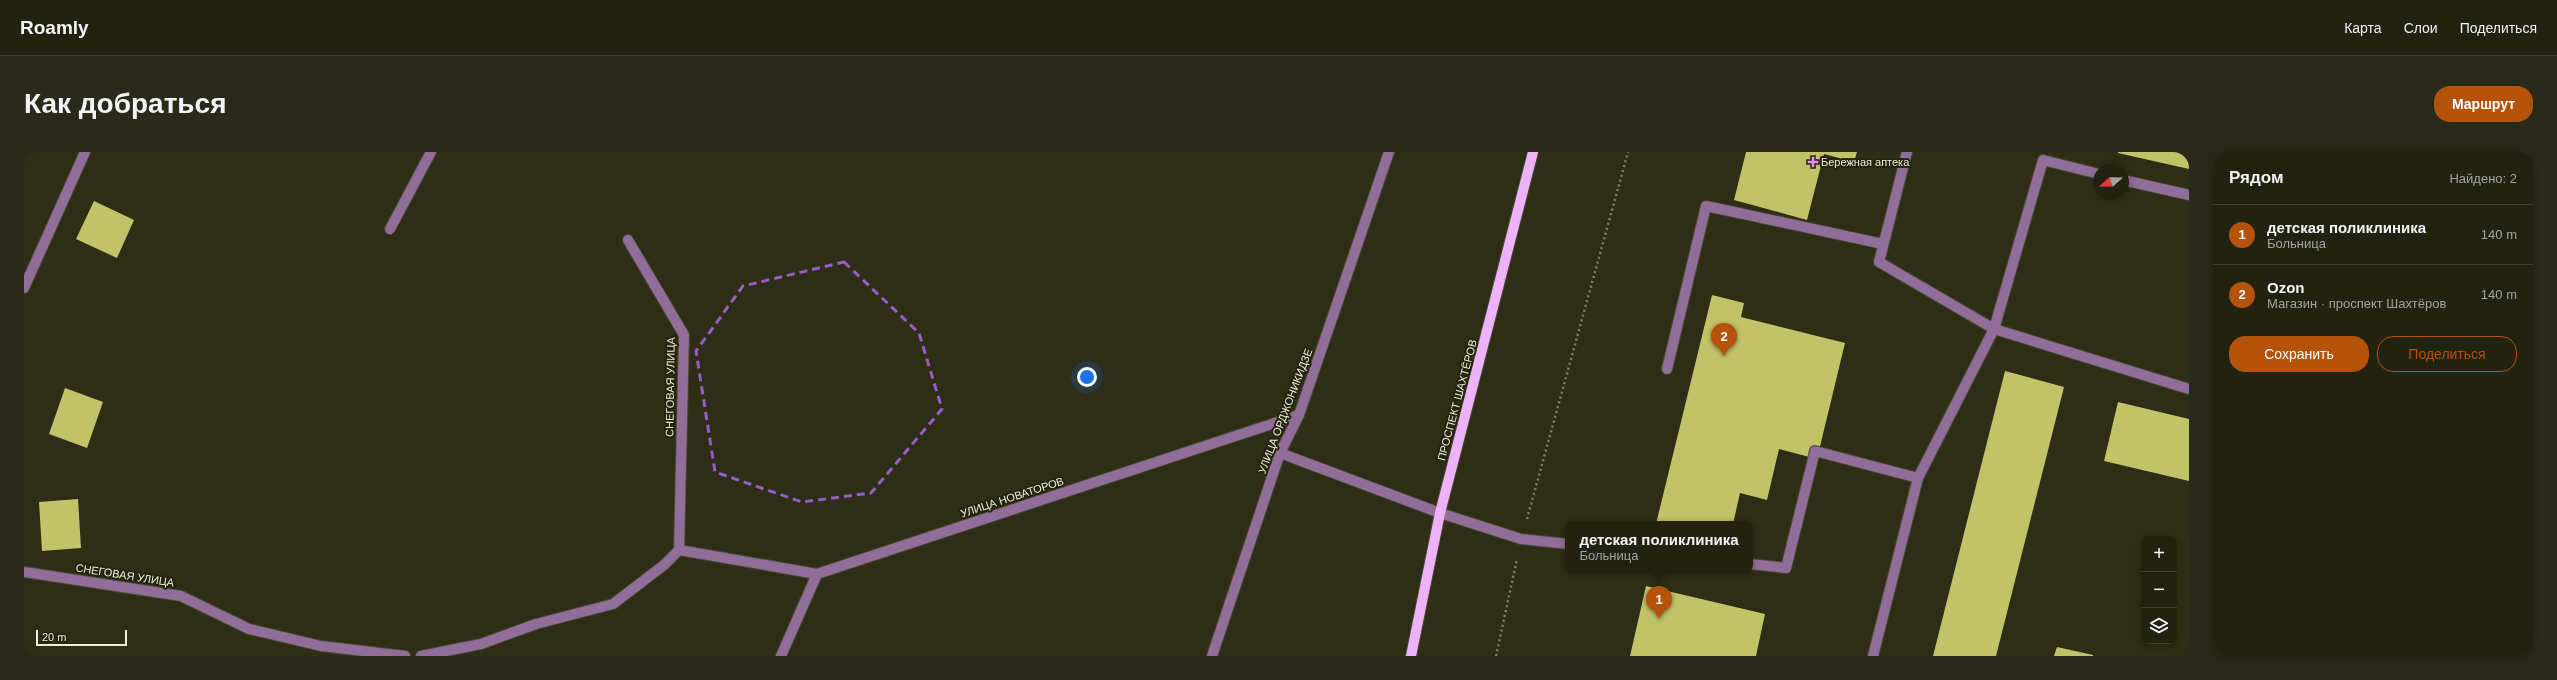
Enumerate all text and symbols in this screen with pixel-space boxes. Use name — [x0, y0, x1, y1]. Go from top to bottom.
text: Roamly — [20, 17, 89, 38]
text: Карта — [2344, 20, 2382, 36]
text: Слои — [2404, 20, 2438, 36]
text: Поделиться — [2460, 20, 2537, 36]
button: Маршрут — [2434, 86, 2533, 122]
text: Как добраться — [24, 88, 226, 119]
place label: Бережная аптека — [1821, 156, 1910, 168]
marker: Бережная аптека — [1808, 157, 1818, 167]
north arrow — [2093, 164, 2129, 200]
text: Рядом — [2229, 168, 2284, 187]
text: Найдено: 2 — [2449, 171, 2517, 186]
text: детская поликлиника — [2267, 219, 2426, 236]
text: 1 — [2238, 227, 2246, 242]
text: 140 m — [2481, 227, 2517, 242]
text: Больница — [2267, 236, 2326, 251]
text: Ozon — [2267, 279, 2305, 296]
text: 2 — [2238, 287, 2246, 302]
text: 140 m — [2481, 287, 2517, 302]
text: Магазин · проспект Шахтёров — [2267, 296, 2446, 311]
pin: 2 — [1711, 323, 1737, 356]
street label: СНЕГОВАЯ УЛИЦА — [663, 336, 677, 437]
button: Сохранить — [2229, 336, 2369, 372]
button: Поделиться — [2377, 336, 2517, 372]
street label: ПРОСПЕКТ ШАХТЁРОВ — [1435, 338, 1479, 462]
street label: УЛИЦА ОРДЖОНИКИДЗЕ — [1256, 347, 1314, 475]
your location — [1077, 367, 1097, 387]
street label: УЛИЦА НОВАТОРОВ — [959, 475, 1065, 519]
popup — [1565, 521, 1753, 573]
text: детская поликлиника — [1579, 531, 1739, 548]
map controls — [2141, 536, 2177, 644]
button: + — [2141, 536, 2177, 572]
text: Больница — [1579, 548, 1638, 563]
street label: СНЕГОВАЯ УЛИЦА — [75, 561, 176, 589]
button: − — [2141, 572, 2177, 608]
pin: 1 — [1646, 586, 1672, 619]
button: layers — [2141, 608, 2177, 644]
scale bar — [36, 628, 127, 647]
text: 20 m — [42, 631, 66, 643]

